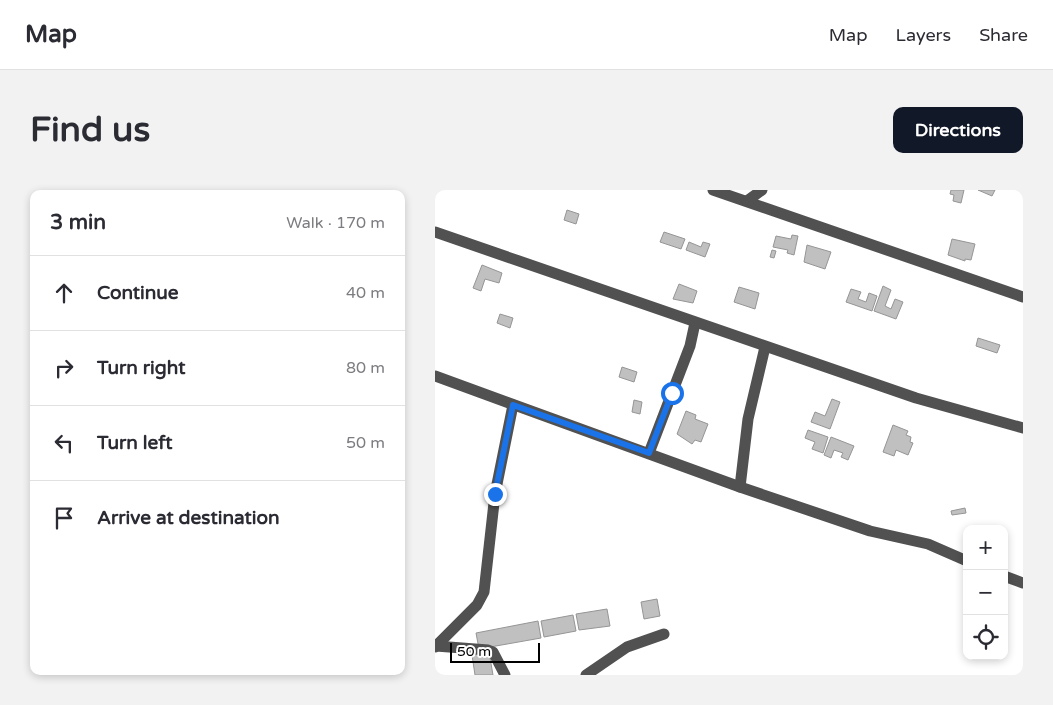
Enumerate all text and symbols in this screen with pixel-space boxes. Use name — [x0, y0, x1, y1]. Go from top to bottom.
text: Map — [25, 20, 77, 49]
text: Map — [829, 24, 868, 46]
text: Layers — [896, 24, 951, 46]
text: Share — [979, 24, 1028, 46]
button: Directions — [893, 107, 1023, 153]
text: Find us — [30, 109, 150, 151]
text: 3 min — [50, 210, 106, 235]
text: Walk · 170 m — [286, 213, 385, 233]
icon: ahead — [50, 279, 78, 307]
text: Continue — [97, 282, 179, 304]
text: 40 m — [346, 283, 385, 303]
icon: right — [50, 354, 78, 382]
text: Turn right — [97, 357, 185, 379]
text: 80 m — [346, 358, 385, 378]
route start — [661, 382, 684, 405]
icon: left — [50, 429, 78, 457]
text: Turn left — [97, 432, 173, 454]
text: 50 m — [346, 433, 385, 453]
route end — [484, 483, 507, 506]
icon: arrive — [50, 504, 78, 532]
text: Arrive at destination — [97, 507, 280, 529]
map controls — [963, 525, 1008, 660]
button: + — [963, 525, 1008, 570]
button: − — [963, 570, 1008, 615]
button: locate — [963, 615, 1008, 660]
scale bar — [450, 640, 540, 663]
text: 50 m — [457, 643, 491, 660]

